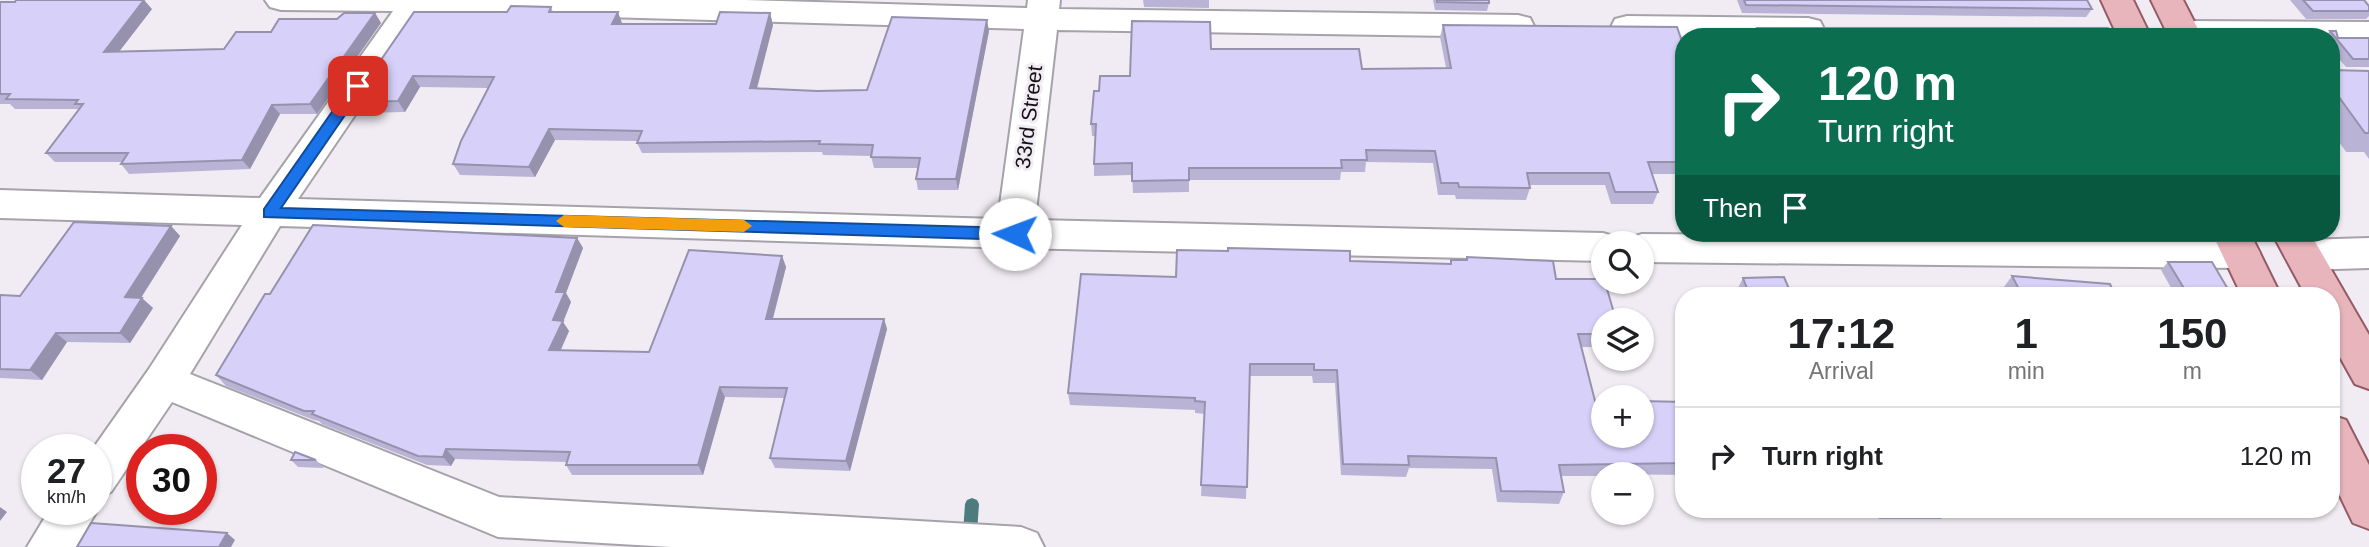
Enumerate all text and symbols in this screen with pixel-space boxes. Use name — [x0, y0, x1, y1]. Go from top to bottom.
pin — [328, 56, 388, 116]
icon: right — [1703, 56, 1794, 147]
text: 120 m — [1818, 56, 1957, 110]
street label: 33rd Street — [1011, 64, 1046, 170]
icon: arrive — [339, 67, 377, 105]
text: Turn right — [1818, 113, 1954, 149]
icon: arrive — [1776, 189, 1814, 227]
text: Then — [1703, 193, 1762, 223]
position arrow — [978, 197, 1052, 271]
map controls — [1591, 231, 1654, 525]
button: search — [1591, 231, 1654, 294]
button: layers — [1591, 308, 1654, 371]
text: 17:12 — [1788, 310, 1895, 357]
text: 1 — [2014, 310, 2038, 357]
text: 150 — [2157, 310, 2227, 357]
text: Arrival — [1809, 358, 1874, 384]
text: min — [2008, 358, 2045, 384]
text: m — [2183, 358, 2202, 384]
button: + — [1591, 385, 1654, 448]
speed limit sign: 30 — [126, 434, 217, 525]
icon: right — [1703, 437, 1741, 475]
text: Turn right — [1762, 441, 1883, 471]
text: 120 m — [2240, 441, 2312, 471]
text: 27 — [47, 451, 86, 490]
button: − — [1591, 462, 1654, 525]
text: km/h — [47, 487, 86, 507]

